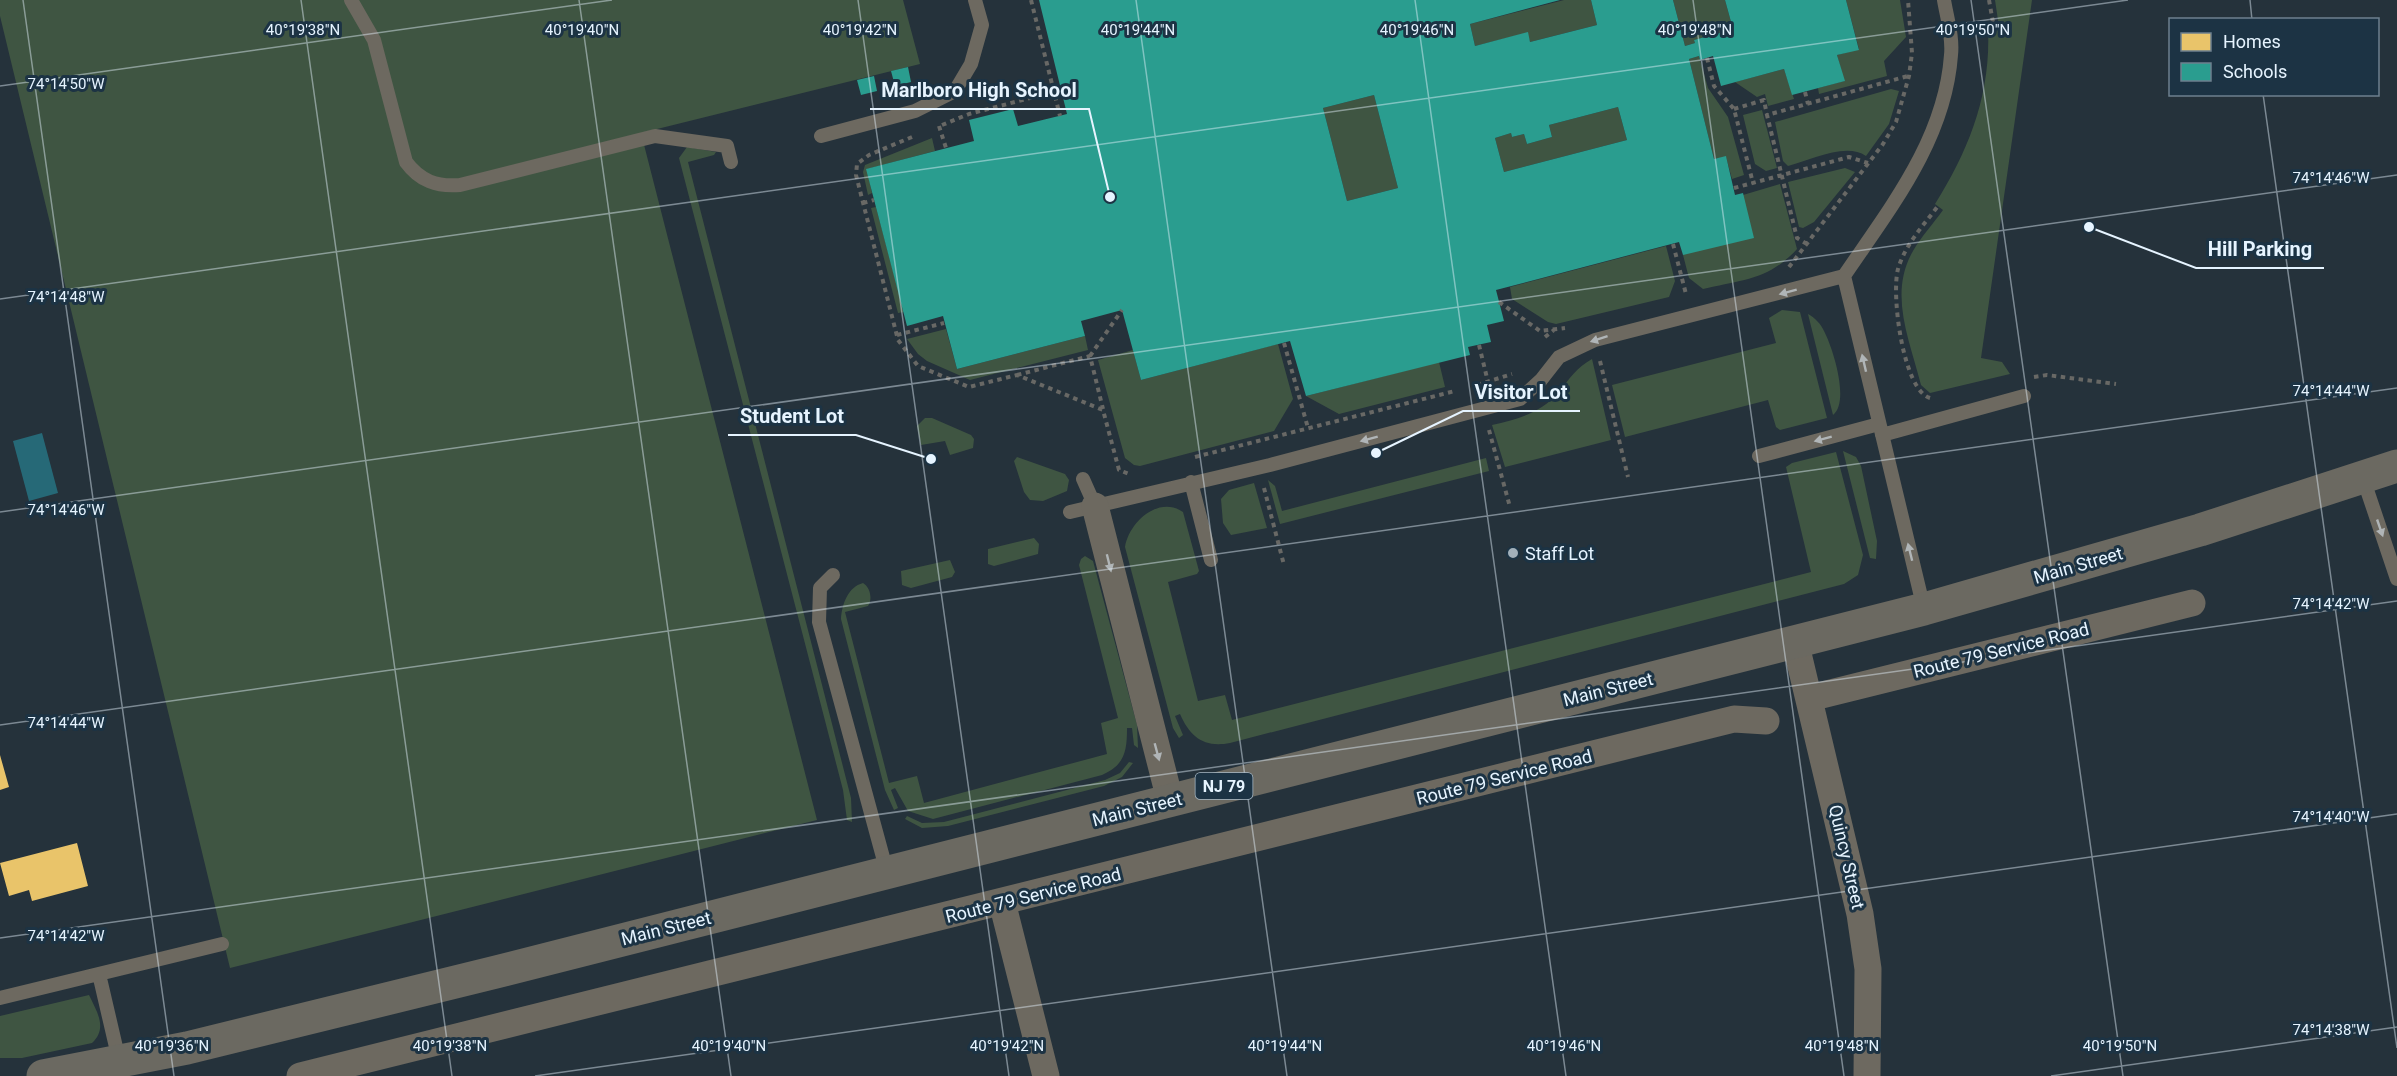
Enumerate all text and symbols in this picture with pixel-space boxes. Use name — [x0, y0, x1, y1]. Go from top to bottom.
legend — [2169, 18, 2379, 96]
text: 40°19'38"N — [266, 21, 340, 39]
text: 40°19'40"N — [545, 21, 619, 39]
text: 40°19'42"N — [823, 21, 897, 39]
text: 40°19'44"N — [1101, 21, 1175, 39]
text: 40°19'46"N — [1380, 21, 1454, 39]
text: 40°19'48"N — [1658, 21, 1732, 39]
text: 40°19'50"N — [1936, 21, 2010, 39]
text: Homes — [2223, 31, 2281, 52]
text: Schools — [2223, 61, 2287, 82]
callout: Marlboro High School — [870, 71, 1089, 109]
text: 74°14'50"W — [28, 75, 104, 93]
text: Marlboro High School — [881, 78, 1077, 102]
text: 74°14'46"W — [2293, 169, 2369, 187]
callout: Hill Parking — [2196, 230, 2324, 268]
text: Hill Parking — [2208, 237, 2312, 261]
one-way arrow — [1778, 287, 1797, 297]
text: 74°14'48"W — [28, 288, 104, 306]
one-way arrow — [1590, 335, 1608, 345]
one-way arrow — [1859, 354, 1869, 372]
callout: Visitor Lot — [1463, 373, 1580, 411]
text: Visitor Lot — [1475, 380, 1568, 404]
text: 74°14'44"W — [2293, 382, 2369, 400]
callout: Student Lot — [728, 397, 856, 435]
text: Student Lot — [740, 404, 844, 428]
one-way arrow — [1360, 435, 1378, 445]
one-way arrow — [1814, 435, 1832, 444]
text: 74°14'46"W — [28, 501, 104, 519]
one-way arrow — [2376, 519, 2385, 537]
street label: Main Street — [2031, 542, 2125, 588]
place label: Staff Lot — [1525, 543, 1594, 564]
one-way arrow — [1904, 543, 1914, 562]
marker: Staff Lot — [1506, 546, 1520, 560]
one-way arrow — [1105, 553, 1115, 572]
text: 74°14'42"W — [2293, 595, 2369, 613]
street label: Route 79 Service Road — [1911, 618, 2091, 682]
street label: Main Street — [1561, 668, 1655, 710]
text: 74°14'44"W — [28, 714, 104, 732]
one-way arrow — [1153, 742, 1163, 761]
street label: Route 79 Service Road — [1414, 745, 1594, 809]
road number: NJ 79 — [1196, 773, 1252, 799]
street label: Main Street — [1090, 788, 1184, 830]
street label: Quincy Street — [1825, 803, 1869, 911]
text: 74°14'40"W — [2293, 808, 2369, 826]
street label: Route 79 Service Road — [943, 863, 1123, 927]
street label: Main Street — [619, 907, 713, 949]
text: 74°14'42"W — [28, 927, 104, 945]
text: 74°14'38"W — [2293, 1021, 2369, 1039]
text: 40°19'36"N — [135, 1037, 209, 1055]
text: 40°19'38"N — [413, 1037, 487, 1055]
text: 40°19'40"N — [692, 1037, 766, 1055]
text: 40°19'42"N — [970, 1037, 1044, 1055]
text: 40°19'44"N — [1248, 1037, 1322, 1055]
text: 40°19'46"N — [1527, 1037, 1601, 1055]
text: 40°19'48"N — [1805, 1037, 1879, 1055]
text: 40°19'50"N — [2083, 1037, 2157, 1055]

